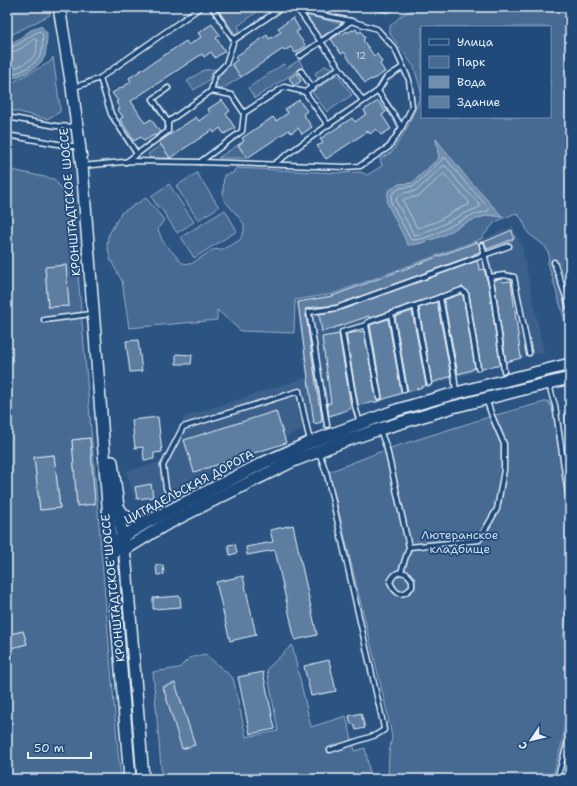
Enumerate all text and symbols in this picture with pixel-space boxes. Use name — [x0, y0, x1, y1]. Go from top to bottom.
legend — [421, 26, 551, 118]
text: Улица — [457, 34, 494, 50]
house number: 12 — [356, 49, 366, 62]
text: Парк — [457, 54, 486, 70]
text: Вода — [457, 74, 486, 90]
text: Здание — [457, 94, 501, 110]
street label: КРОНШТАДТСКОЕ ШОССЕ — [56, 127, 84, 277]
street label: ЦИТАДЕЛЬСКАЯ ДОРОГА — [121, 446, 257, 528]
street label: КРОНШТАДТСКОЕ ШОССЕ — [97, 513, 129, 663]
park label: Лютеранское кладбище — [421, 527, 499, 557]
north arrow — [511, 720, 551, 760]
scale bar — [28, 734, 91, 760]
text: С — [515, 738, 531, 753]
text: 50 m — [34, 740, 64, 756]

